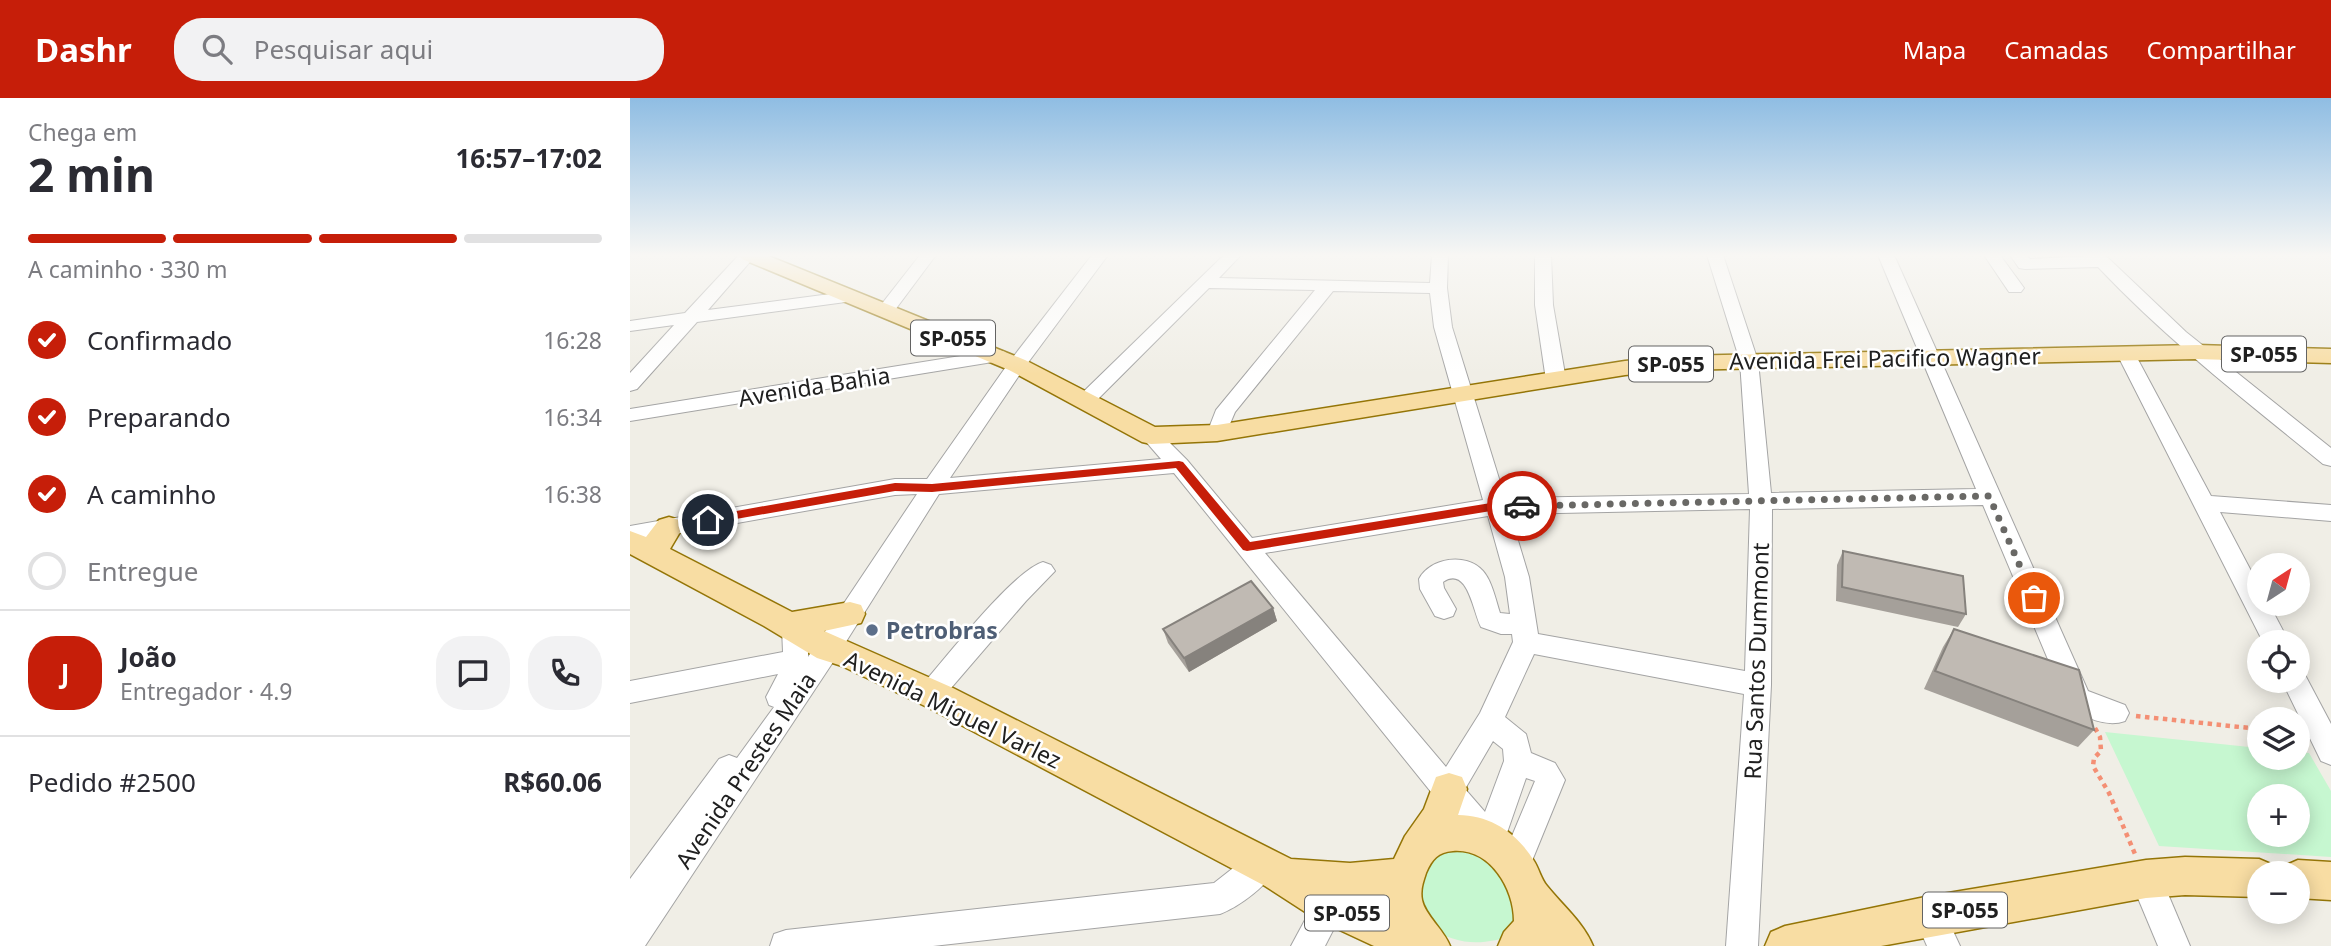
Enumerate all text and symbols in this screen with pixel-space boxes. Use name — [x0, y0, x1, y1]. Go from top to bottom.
search box — [174, 18, 664, 81]
text: Dashr — [35, 27, 132, 72]
icon: search — [198, 30, 236, 68]
text: Pesquisar aqui — [254, 31, 433, 67]
text: Mapa — [1903, 33, 1966, 66]
text: Camadas — [2004, 33, 2108, 66]
text: Compartilhar — [2146, 33, 2296, 66]
text: Chega em — [28, 116, 137, 148]
text: 16:57–17:02 — [455, 140, 602, 176]
text: 2 min — [28, 143, 155, 205]
text: A caminho · 330 m — [28, 253, 227, 285]
road number: SP-055 — [911, 320, 995, 356]
icon: check — [28, 321, 66, 359]
text: Confirmado — [87, 322, 232, 358]
text: 16:28 — [543, 324, 602, 356]
road number: SP-055 — [2222, 336, 2306, 372]
street label: Avenida Frei Pacifico Wagner — [1729, 339, 2042, 377]
road number: SP-055 — [1629, 346, 1713, 382]
street label: Avenida Bahia — [736, 358, 892, 414]
icon: check — [28, 398, 66, 436]
text: Preparando — [87, 399, 231, 435]
text: 16:34 — [543, 401, 602, 433]
courier — [1487, 471, 1557, 541]
icon: check — [28, 475, 66, 513]
text: A caminho — [87, 476, 216, 512]
text: 16:38 — [543, 478, 602, 510]
icon: car — [1503, 487, 1541, 525]
pin — [678, 490, 738, 550]
icon: home — [689, 501, 727, 539]
street label: Rua Santos Dummont — [1736, 542, 1776, 780]
text: Entregue — [87, 553, 199, 589]
north arrow — [2247, 553, 2310, 616]
map controls — [2247, 553, 2310, 924]
pin — [2004, 568, 2064, 628]
icon: bag — [2015, 579, 2053, 617]
place label: Petrobras — [886, 614, 998, 646]
marker: Petrobras — [864, 622, 880, 638]
button: locate — [2247, 630, 2310, 693]
button: chat — [436, 636, 510, 710]
button: phone — [528, 636, 602, 710]
text: João — [120, 639, 177, 675]
street label: Avenida Miguel Varlez — [839, 642, 1067, 776]
text: J — [61, 655, 69, 691]
street label: Avenida Prestes Maia — [667, 666, 823, 874]
text: Entregador · 4.9 — [120, 675, 293, 707]
button: layers — [2247, 707, 2310, 770]
text: Pedido #2500 — [28, 764, 196, 800]
text: R$60.06 — [503, 764, 602, 800]
button: + — [2247, 784, 2310, 847]
button: − — [2247, 861, 2310, 924]
road number: SP-055 — [1923, 892, 2007, 928]
road number: SP-055 — [1305, 896, 1389, 930]

